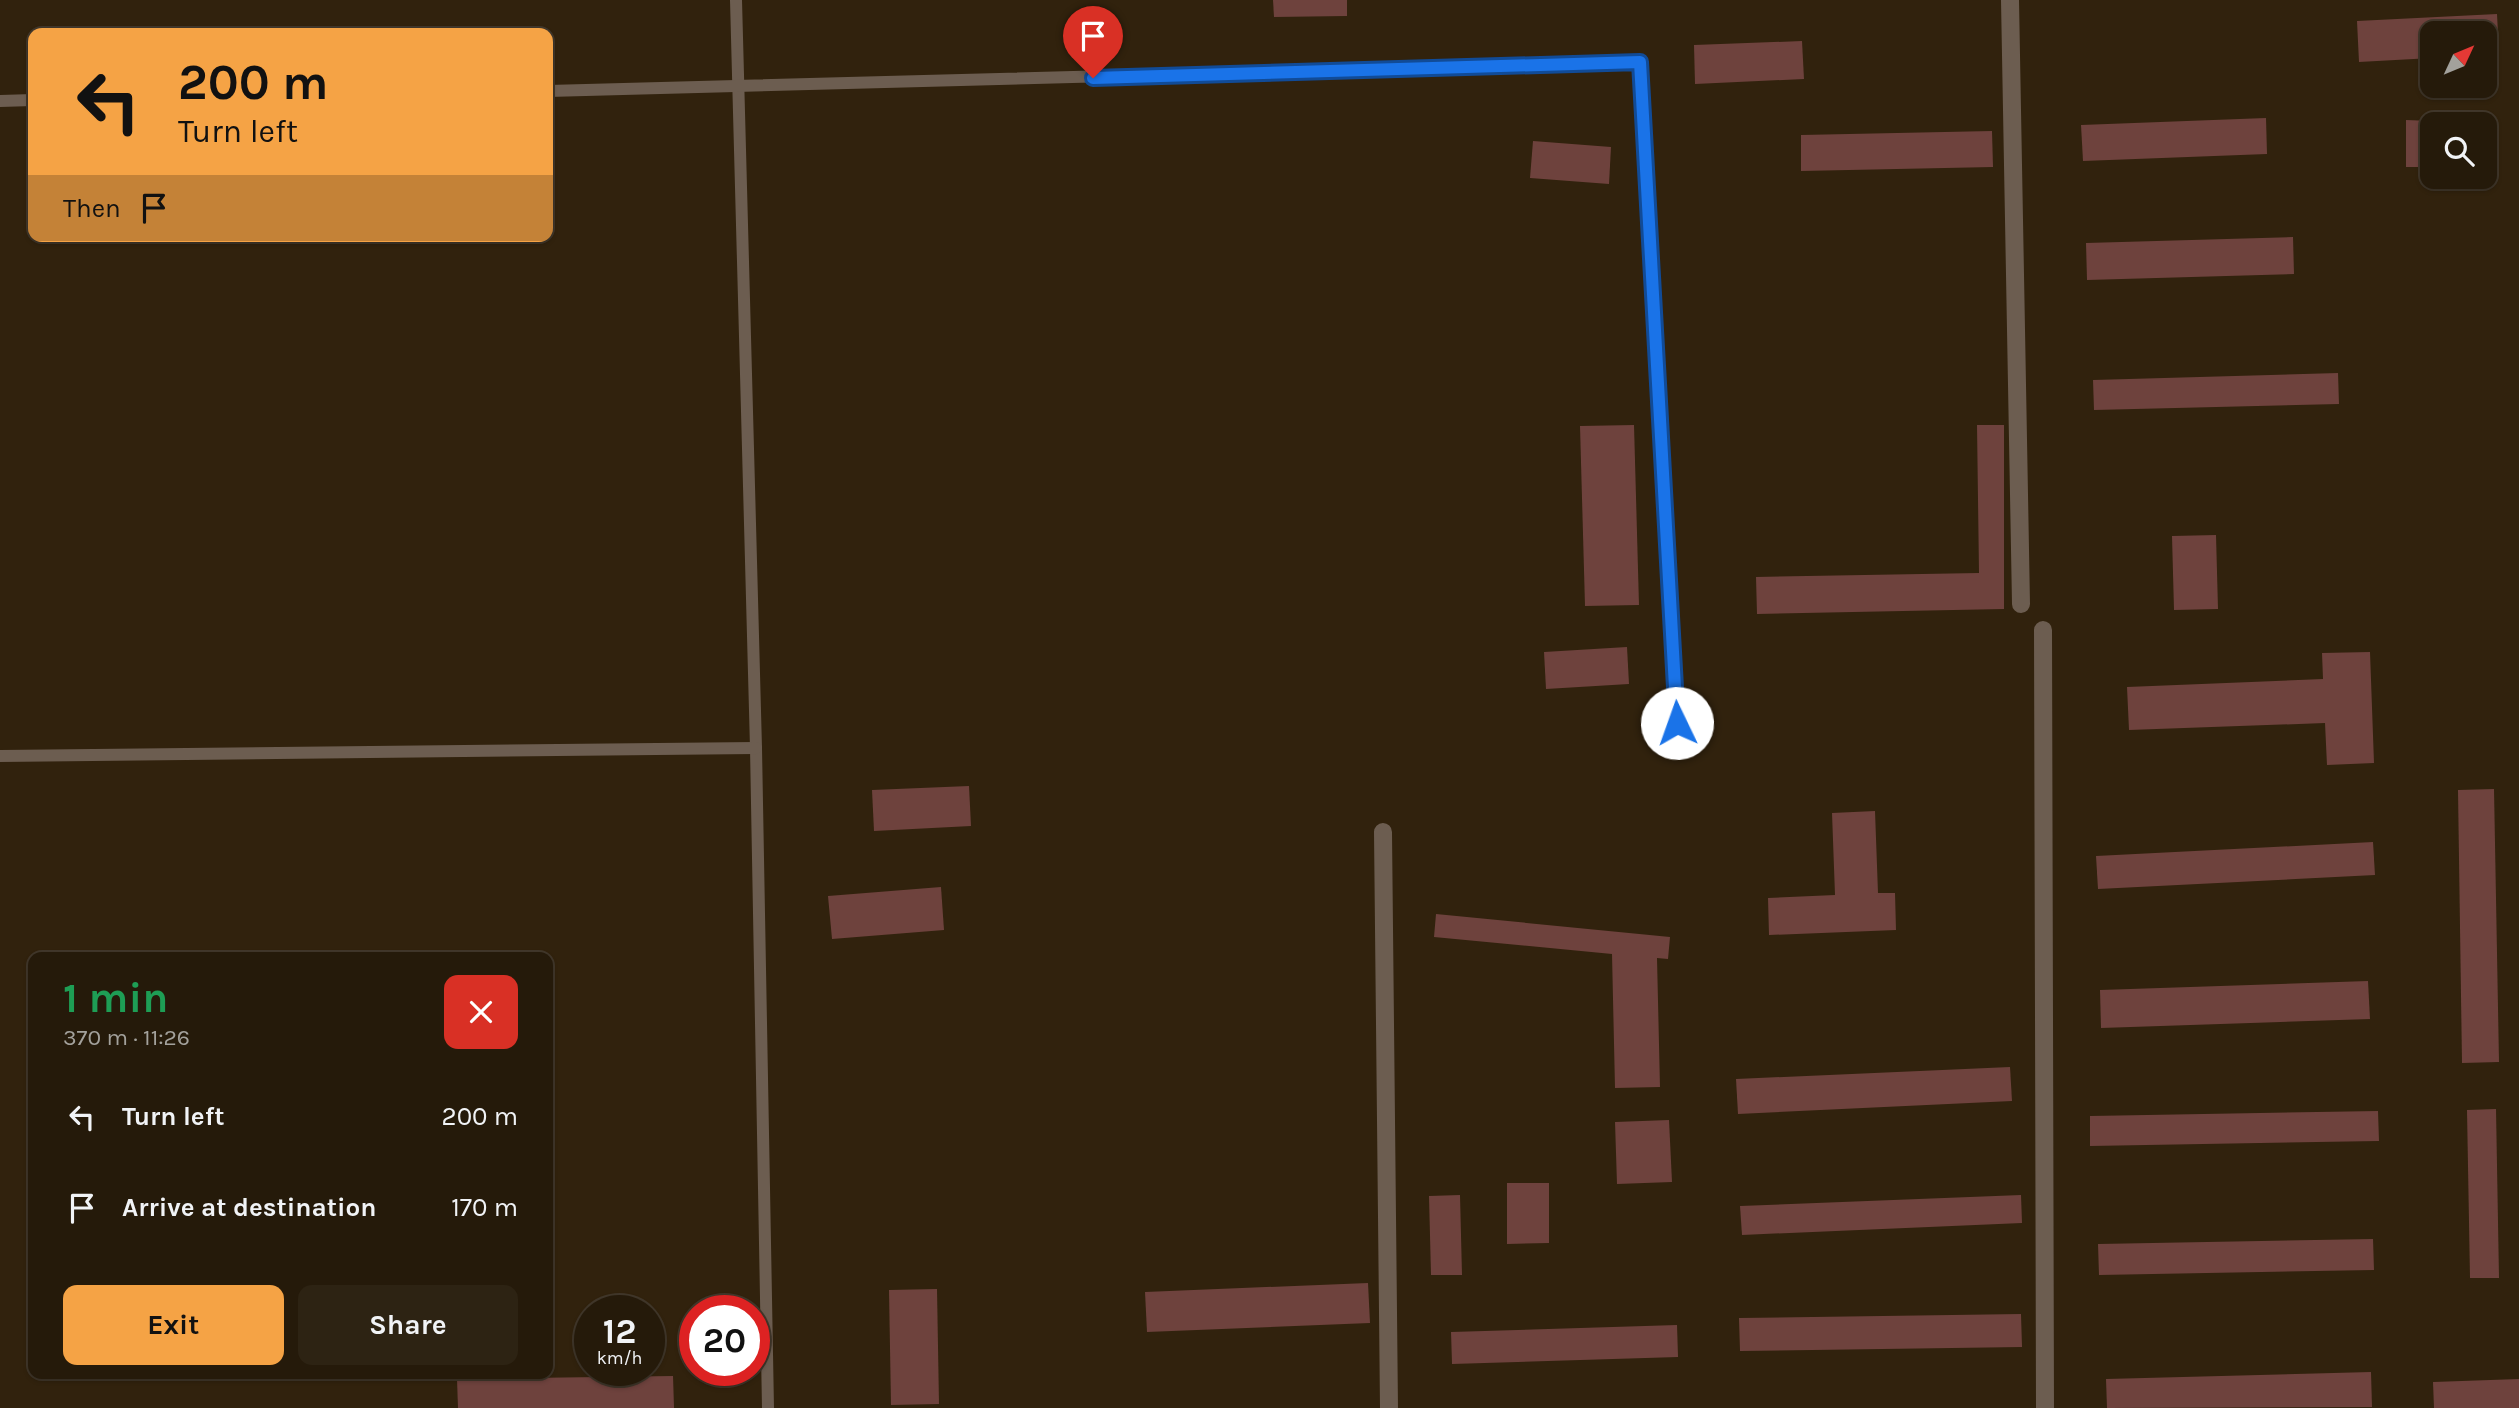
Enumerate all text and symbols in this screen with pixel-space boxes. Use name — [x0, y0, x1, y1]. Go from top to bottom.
pin — [1063, 6, 1123, 78]
icon: arrive — [1074, 17, 1112, 55]
north arrow — [2420, 21, 2497, 98]
map controls — [2420, 21, 2497, 189]
text: 200 m — [178, 54, 329, 111]
icon: left — [63, 56, 154, 147]
button: search — [2420, 112, 2497, 189]
text: Turn left — [178, 113, 298, 150]
icon: arrive — [135, 189, 173, 227]
text: Then — [63, 193, 121, 224]
position arrow — [1640, 686, 1714, 760]
text: 1 min — [63, 973, 168, 1023]
button: close — [444, 975, 518, 1049]
text: 370 m · 11:26 — [63, 1024, 190, 1051]
icon: left — [63, 1098, 101, 1136]
text: Turn left — [122, 1101, 224, 1132]
text: 200 m — [442, 1101, 518, 1132]
icon: arrive — [63, 1189, 101, 1227]
text: Arrive at destination — [122, 1192, 376, 1223]
text: 170 m — [451, 1192, 518, 1223]
button: Exit — [63, 1285, 284, 1365]
button: Share — [298, 1285, 518, 1365]
speed limit sign: 20 — [679, 1295, 770, 1386]
text: 12 — [603, 1311, 636, 1352]
text: km/h — [597, 1347, 642, 1369]

